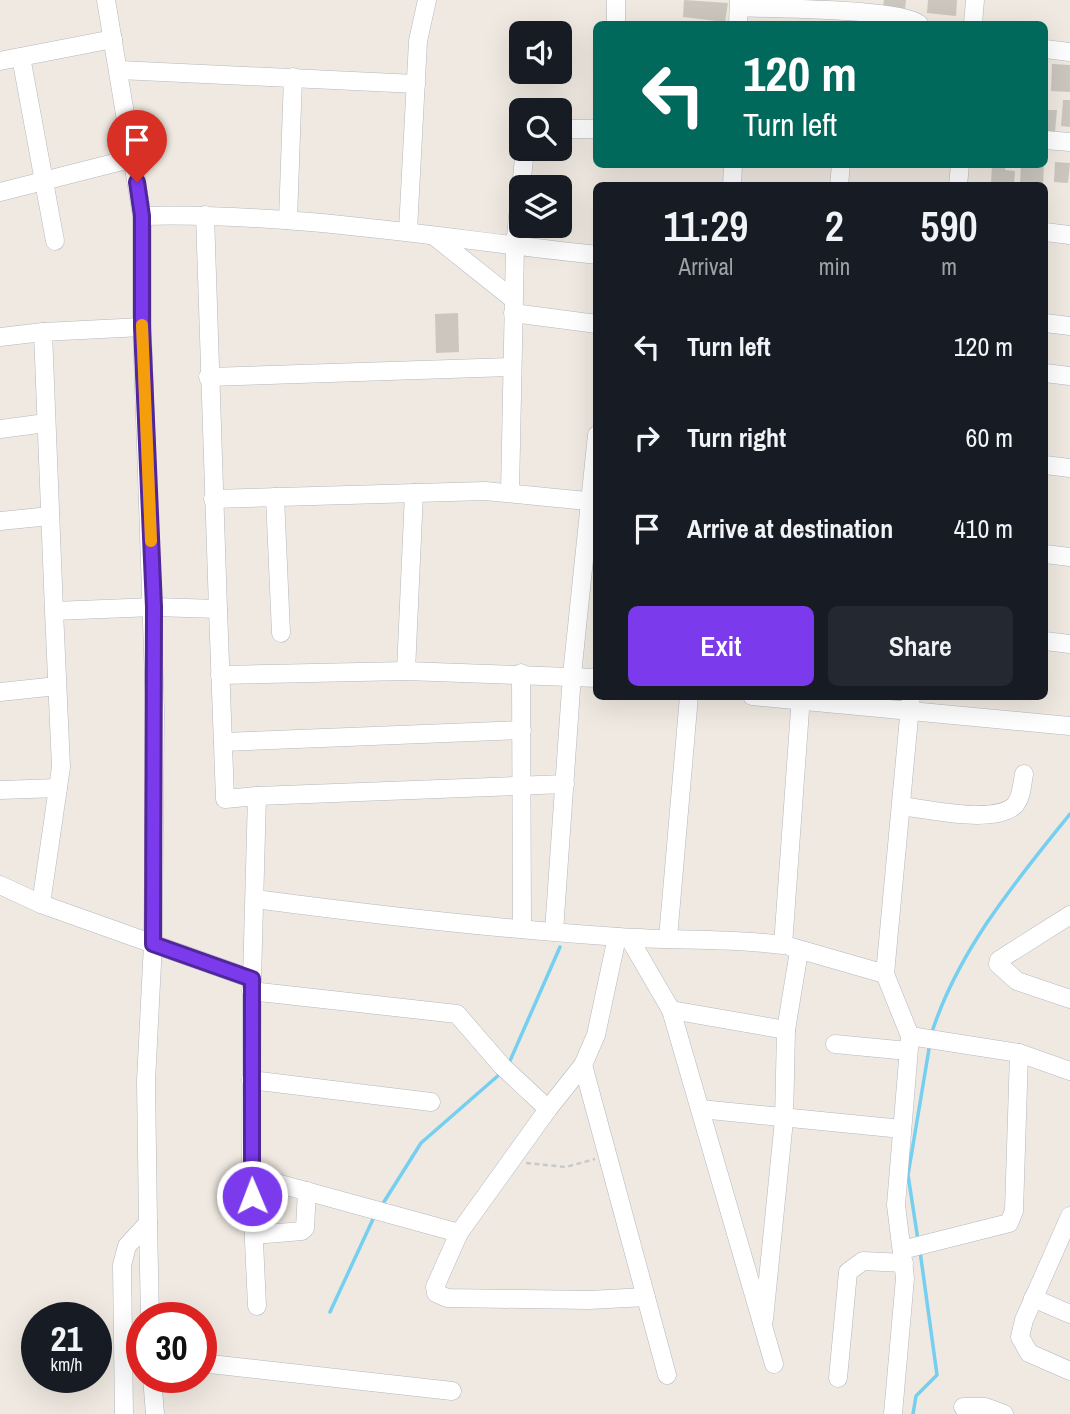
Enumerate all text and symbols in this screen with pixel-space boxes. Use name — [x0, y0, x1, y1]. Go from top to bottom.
map controls — [509, 21, 572, 238]
button: sound — [509, 21, 572, 84]
text: 120 m — [743, 40, 857, 106]
icon: left — [628, 49, 719, 140]
button: search — [509, 98, 572, 161]
text: Turn left — [743, 103, 837, 146]
pin — [107, 110, 167, 182]
icon: arrive — [118, 121, 156, 159]
button: layers — [509, 175, 572, 238]
text: 11:29 — [663, 198, 749, 254]
text: 2 — [825, 198, 844, 254]
text: 590 — [920, 198, 978, 254]
text: Arrival — [679, 251, 733, 282]
text: min — [819, 251, 850, 282]
text: m — [941, 251, 957, 282]
icon: left — [628, 328, 666, 366]
text: Turn left — [687, 329, 771, 364]
text: 120 m — [954, 329, 1013, 364]
icon: right — [628, 419, 666, 457]
text: Turn right — [687, 420, 786, 455]
text: 60 m — [966, 420, 1013, 455]
icon: arrive — [628, 510, 666, 548]
text: Arrive at destination — [687, 511, 893, 546]
text: 410 m — [954, 511, 1013, 546]
button: Exit — [628, 606, 814, 686]
button: Share — [828, 606, 1013, 686]
position arrow — [215, 1159, 289, 1233]
speed limit sign: 30 — [126, 1302, 217, 1393]
text: 21 — [51, 1315, 82, 1362]
text: km/h — [51, 1352, 83, 1377]

